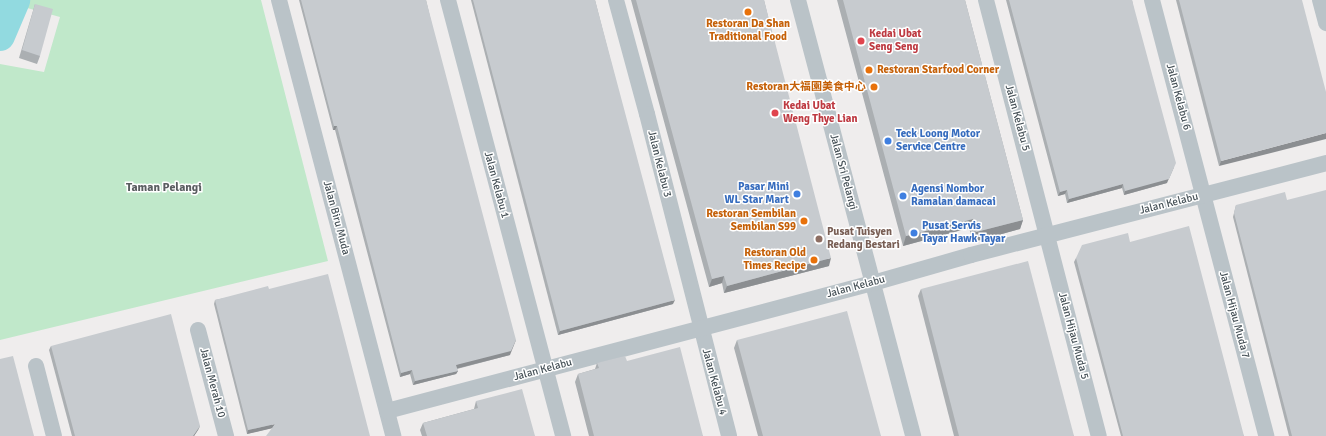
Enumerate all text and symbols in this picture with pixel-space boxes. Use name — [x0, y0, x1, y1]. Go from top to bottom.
marker: Restoran Da Shan Traditional Food — [743, 7, 753, 17]
place label: Restoran Da Shan Traditional Food — [706, 18, 790, 44]
place label: Kedai Ubat Seng Seng — [869, 28, 921, 54]
marker: Kedai Ubat Seng Seng — [856, 36, 866, 46]
street label: Jalan Kelabu 6 — [1163, 62, 1193, 132]
place label: Restoran Starfood Corner — [877, 63, 999, 77]
marker: Restoran Starfood Corner — [864, 65, 874, 75]
place label: Restoran大福園美食中心 — [746, 80, 866, 94]
marker: Restoran大福園美食中心 — [869, 82, 879, 92]
street label: Jalan Kelabu 5 — [1002, 83, 1032, 153]
place label: Kedai Ubat Weng Thye Lian — [783, 100, 858, 126]
marker: Kedai Ubat Weng Thye Lian — [770, 108, 780, 118]
place label: Teck Loong Motor Service Centre — [896, 128, 980, 154]
street label: Jalan Kelabu 3 — [644, 129, 674, 199]
street label: Jalan Sri Pelangi — [827, 133, 859, 211]
marker: Teck Loong Motor Service Centre — [883, 136, 893, 146]
street label: Jalan Kelabu 1 — [481, 150, 511, 220]
street label: Jalan Biru Muda — [320, 180, 352, 256]
district label: Taman Pelangi — [126, 181, 202, 195]
place label: Pasar Mini WL Star Mart — [725, 181, 789, 207]
place label: Agensi Nombor Ramalan damacai — [911, 183, 996, 209]
marker: Pasar Mini WL Star Mart — [792, 189, 802, 199]
street label: Jalan Kelabu — [1138, 190, 1200, 218]
marker: Agensi Nombor Ramalan damacai — [898, 191, 908, 201]
place label: Restoran Sembilan Sembilan S99 — [706, 208, 796, 234]
marker: Restoran Sembilan Sembilan S99 — [799, 216, 809, 226]
place label: Pusat Servis Tayar Hawk Tayar — [922, 220, 1005, 246]
place label: Pusat Tuisyen Redang Bestari — [827, 226, 900, 252]
marker: Pusat Servis Tayar Hawk Tayar — [909, 228, 919, 238]
marker: Pusat Tuisyen Redang Bestari — [814, 234, 824, 244]
place label: Restoran Old Times Recipe — [743, 247, 806, 273]
marker: Restoran Old Times Recipe — [809, 255, 819, 265]
street label: Jalan Hijau Muda 7 — [1216, 270, 1252, 360]
street label: Jalan Kelabu — [825, 273, 887, 301]
street label: Jalan Hijau Muda 5 — [1055, 291, 1091, 381]
street label: Jalan Merah 10 — [196, 347, 228, 419]
street label: Jalan Kelabu 4 — [699, 347, 729, 417]
street label: Jalan Kelabu — [512, 356, 574, 384]

